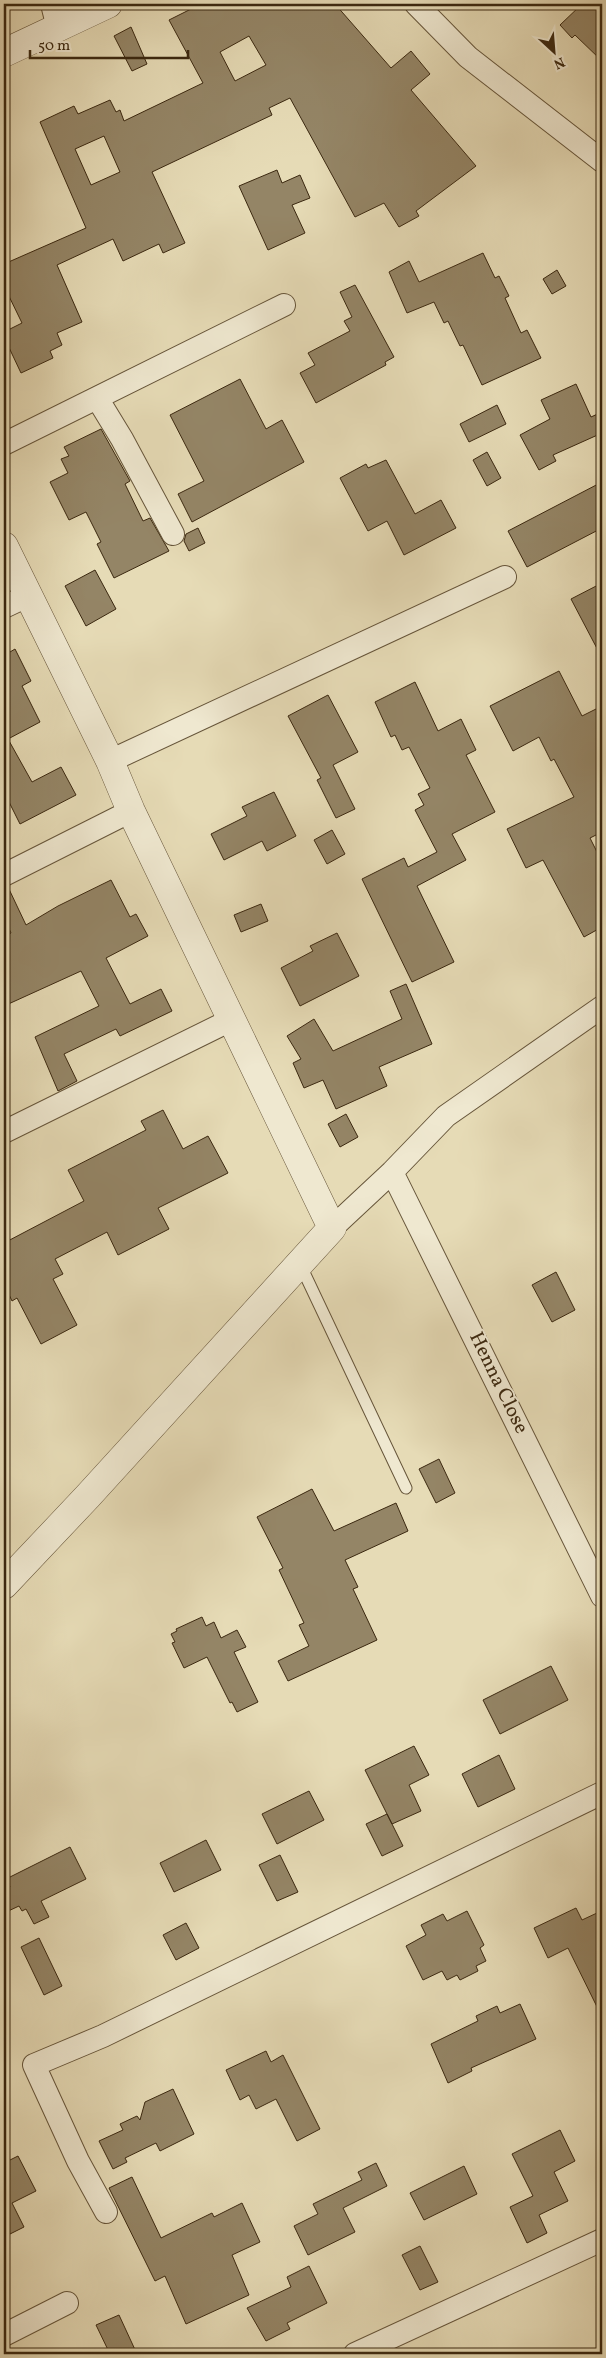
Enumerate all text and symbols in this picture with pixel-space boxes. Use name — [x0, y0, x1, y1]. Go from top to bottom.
scale bar — [30, 28, 188, 60]
north arrow — [528, 28, 578, 78]
text: 50 m — [38, 36, 70, 57]
text: N — [550, 52, 568, 73]
street label: Henna Close — [461, 1327, 535, 1439]

